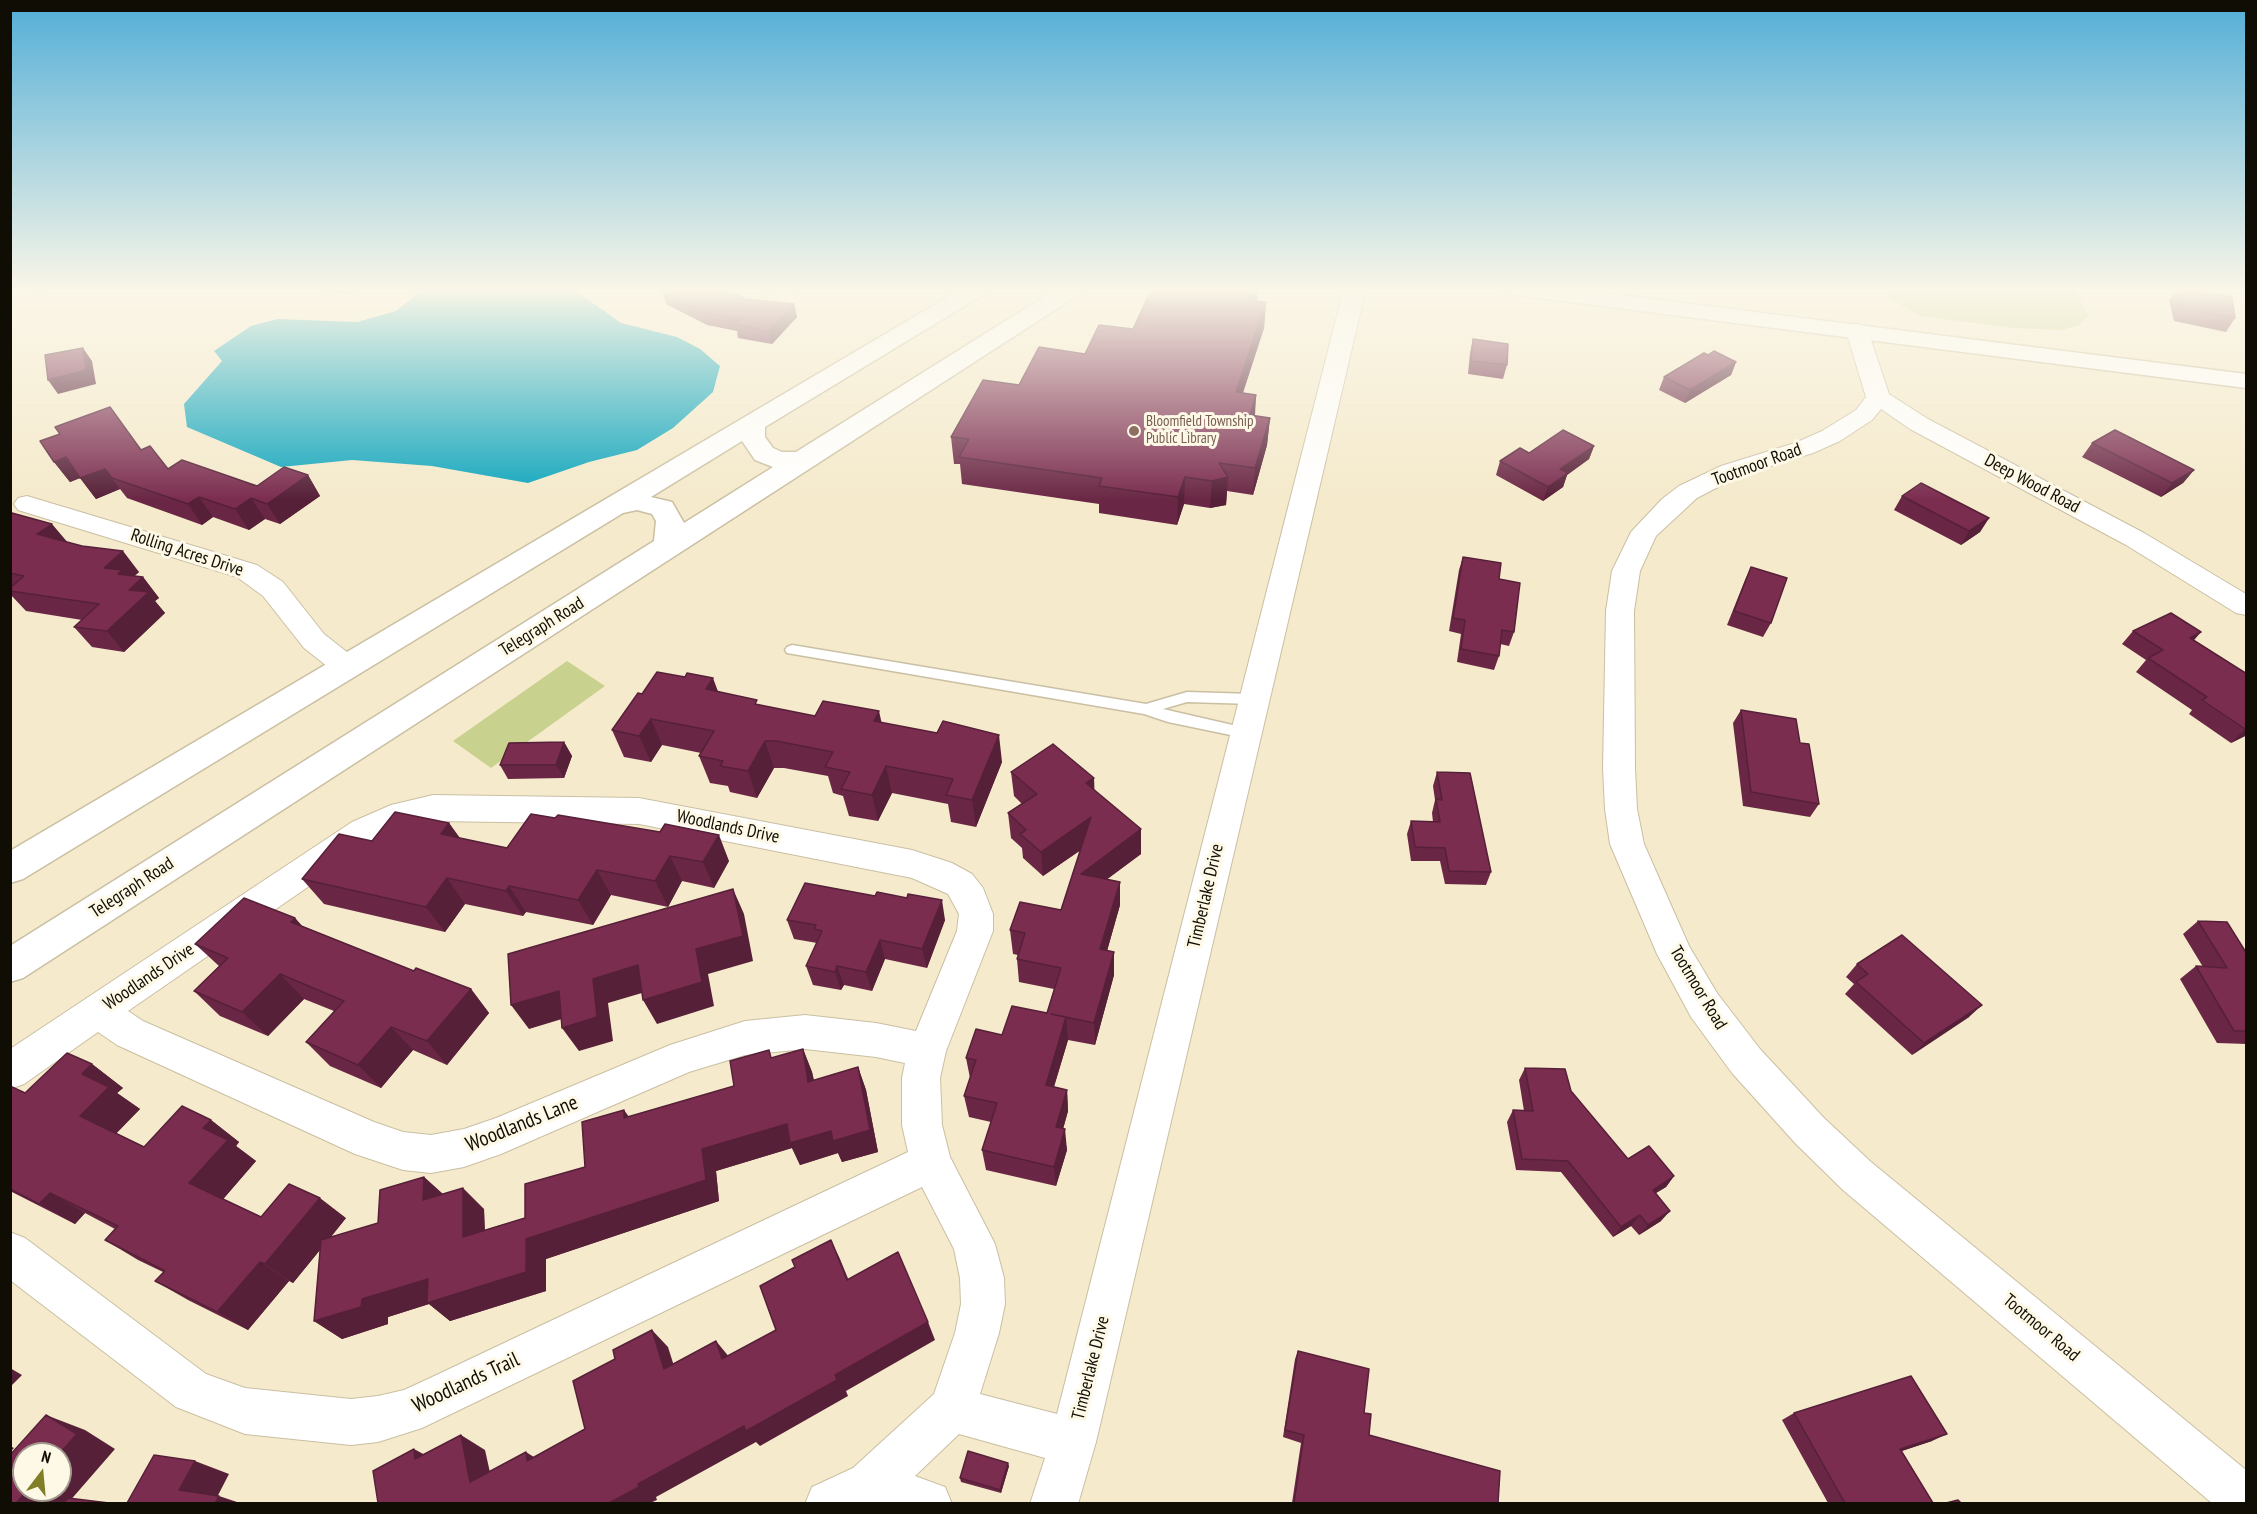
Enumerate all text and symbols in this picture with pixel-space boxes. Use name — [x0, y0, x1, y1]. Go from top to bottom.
place label: Bloomfield Township Public Library — [1146, 413, 1254, 448]
marker: Bloomfield Township Public Library — [1127, 424, 1141, 438]
street label: Tootmoor Road — [1709, 439, 1805, 491]
street label: Deep Wood Road — [1981, 450, 2083, 518]
street label: Rolling Acres Drive — [128, 525, 246, 581]
street label: Telegraph Road — [496, 593, 588, 661]
street label: Woodlands Drive — [675, 806, 781, 848]
street label: Timberlake Drive — [1184, 842, 1228, 950]
street label: Telegraph Road — [86, 853, 178, 923]
street label: Woodlands Drive — [100, 939, 198, 1015]
street label: Tootmoor Road — [1665, 942, 1731, 1034]
street label: Woodlands Lane — [462, 1090, 582, 1158]
street label: Tootmoor Road — [1998, 1290, 2084, 1366]
street label: Timberlake Drive — [1068, 1314, 1114, 1422]
street label: Woodlands Trail — [409, 1347, 523, 1419]
north arrow — [12, 1442, 72, 1502]
text: N — [39, 1446, 53, 1467]

